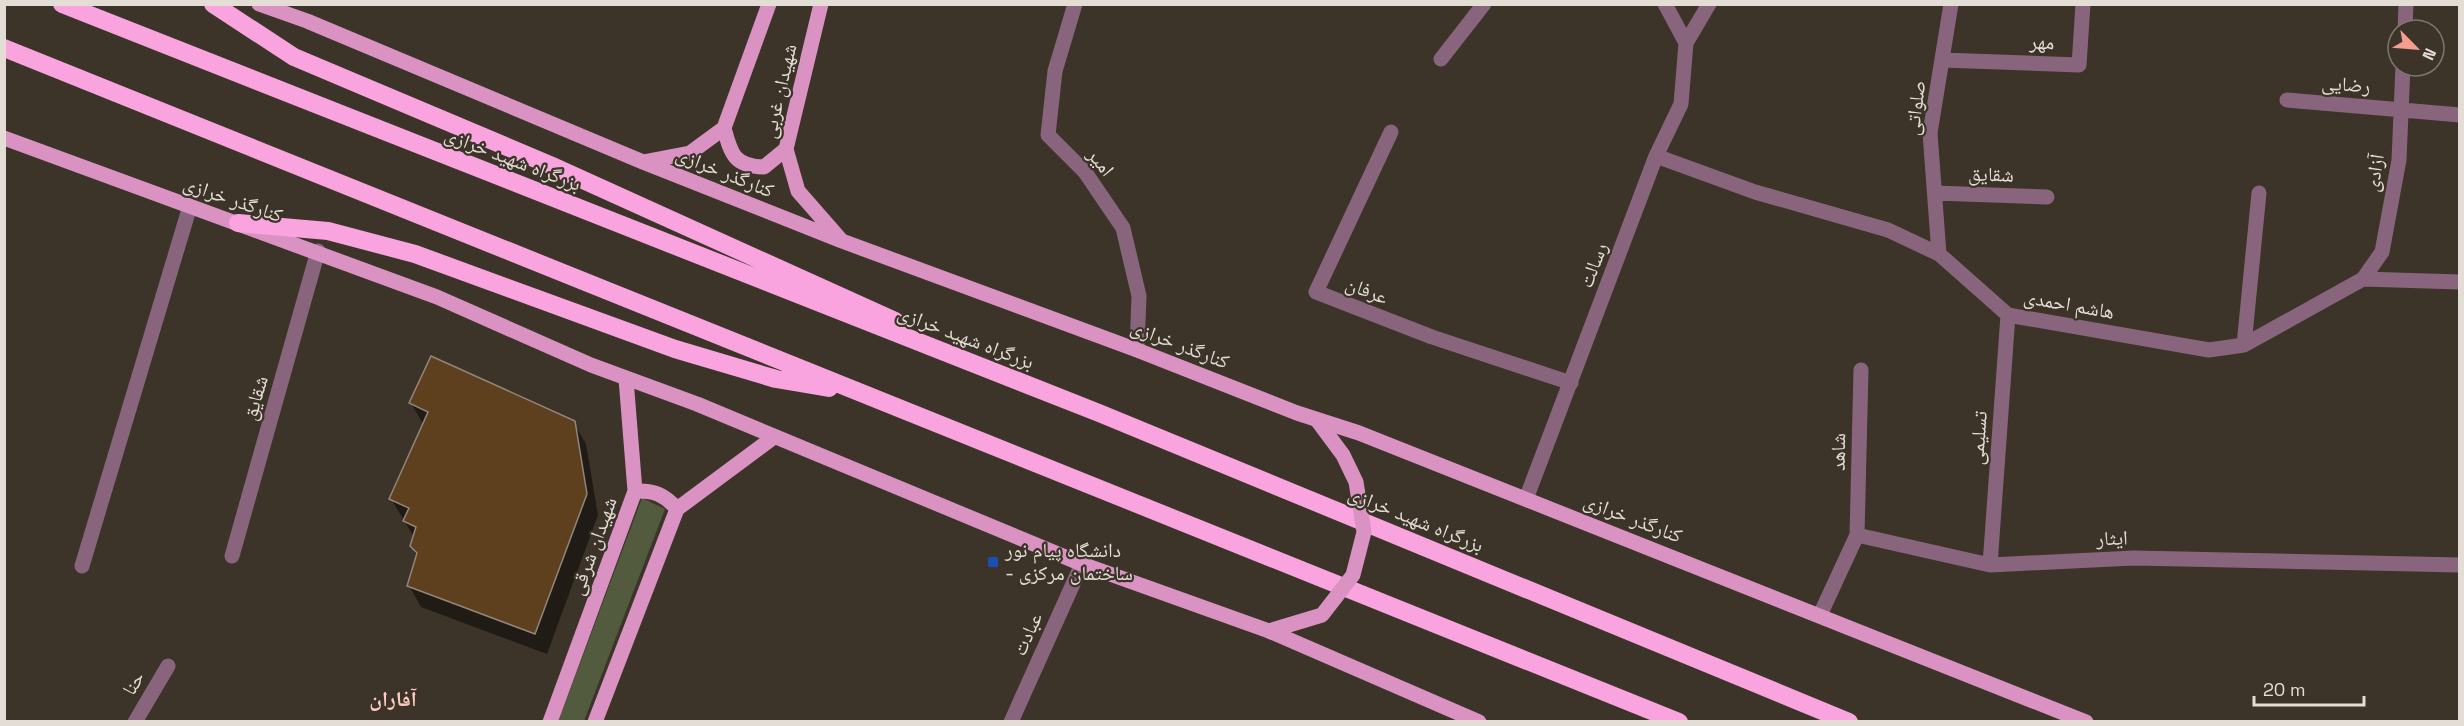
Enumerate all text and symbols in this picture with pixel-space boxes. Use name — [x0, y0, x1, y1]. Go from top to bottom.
north arrow — [2386, 18, 2446, 78]
street label: مهر — [2028, 29, 2055, 55]
street label: شهیدان غربی — [755, 41, 803, 141]
text: N — [2417, 45, 2441, 63]
street label: رضایی — [2321, 69, 2371, 99]
street label: صلواتی — [1899, 79, 1931, 137]
street label: بزرگراه شهید خرازی — [441, 121, 585, 197]
street label: کنارگذر خرازی — [672, 141, 778, 203]
street label: امیر — [1081, 142, 1120, 182]
street label: آزادی — [2358, 151, 2390, 194]
street label: شقایق — [1968, 160, 2014, 188]
street label: کنارگذر خرازی — [180, 170, 286, 228]
street label: رسالت — [1573, 239, 1613, 291]
street label: عرفان — [1342, 270, 1392, 310]
street label: هاشم احمدی — [2021, 283, 2116, 326]
street label: بزرگراه شهید خرازی — [894, 299, 1038, 375]
street label: کنارگذر خرازی — [1127, 313, 1233, 375]
street label: شقایق — [236, 372, 274, 424]
street label: تسلیمی — [1963, 410, 1993, 466]
street label: شاهد — [1825, 433, 1851, 471]
street label: بزرگراه شهید خرازی — [1344, 480, 1488, 558]
street label: کنارگذر خرازی — [1580, 487, 1686, 549]
street label: شهیدان شرقی — [563, 493, 623, 599]
street label: ایثار — [2095, 524, 2128, 552]
place label: دانشگاه پیام نور - ساختمان مرکزی — [1004, 537, 1133, 586]
marker: دانشگاه پیام نور - ساختمان مرکزی — [986, 555, 1000, 569]
street label: عبادت — [1006, 608, 1048, 660]
street label: حنا — [116, 666, 150, 700]
scale bar — [2254, 669, 2364, 707]
text: 20 m — [2263, 678, 2306, 701]
district label: آفاران — [369, 685, 417, 712]

